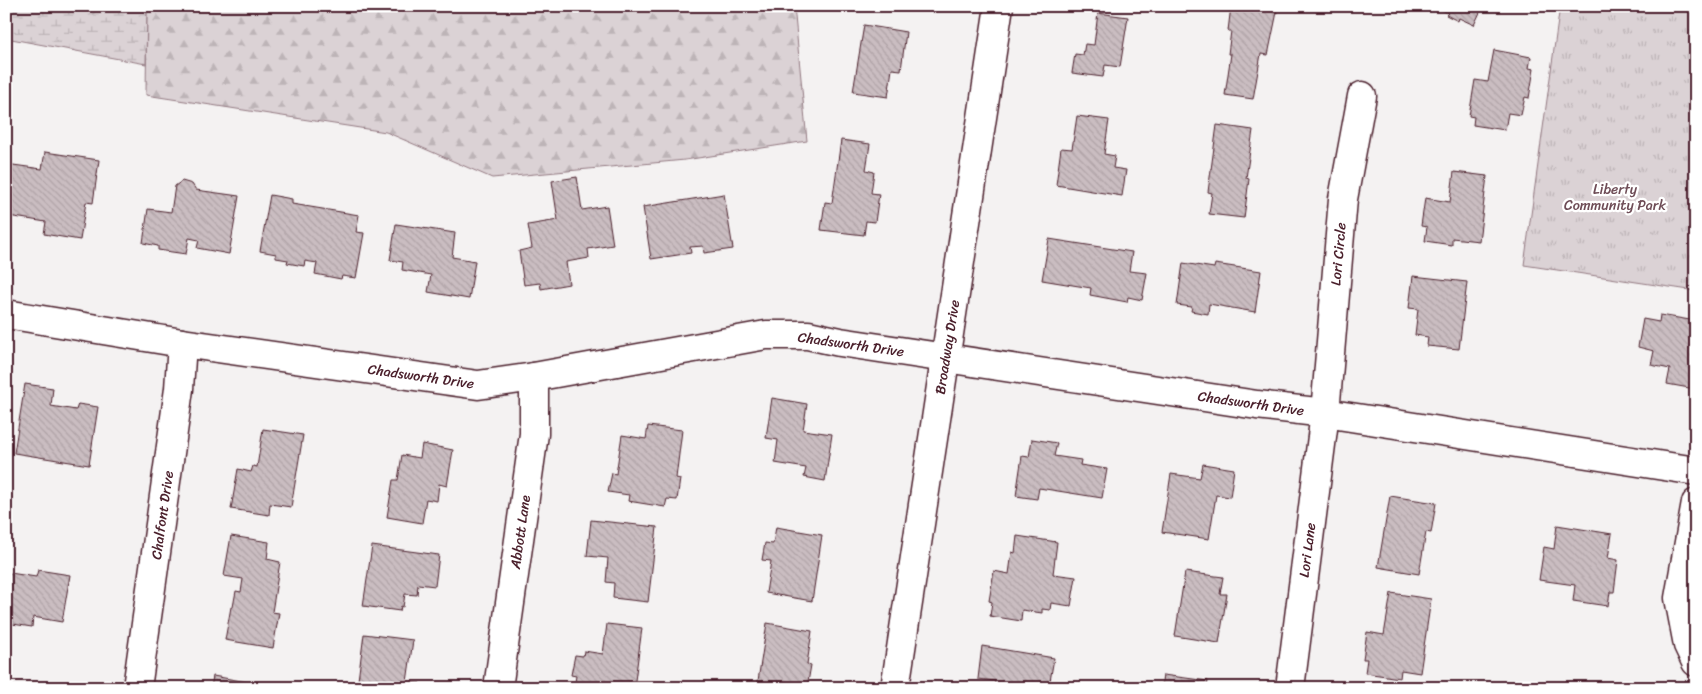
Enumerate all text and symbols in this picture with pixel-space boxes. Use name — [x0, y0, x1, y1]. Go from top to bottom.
park label: Liberty Community Park — [1564, 177, 1667, 218]
street label: Lori Circle — [1323, 221, 1354, 287]
street label: Broadway Drive — [928, 298, 967, 396]
street label: Chadsworth Drive — [796, 325, 906, 364]
street label: Chadsworth Drive — [366, 357, 476, 396]
street label: Chadsworth Drive — [1196, 384, 1306, 423]
street label: Chalfont Drive — [144, 469, 181, 561]
street label: Abbott Lane — [503, 493, 538, 572]
street label: Lori Lane — [1292, 521, 1323, 579]

